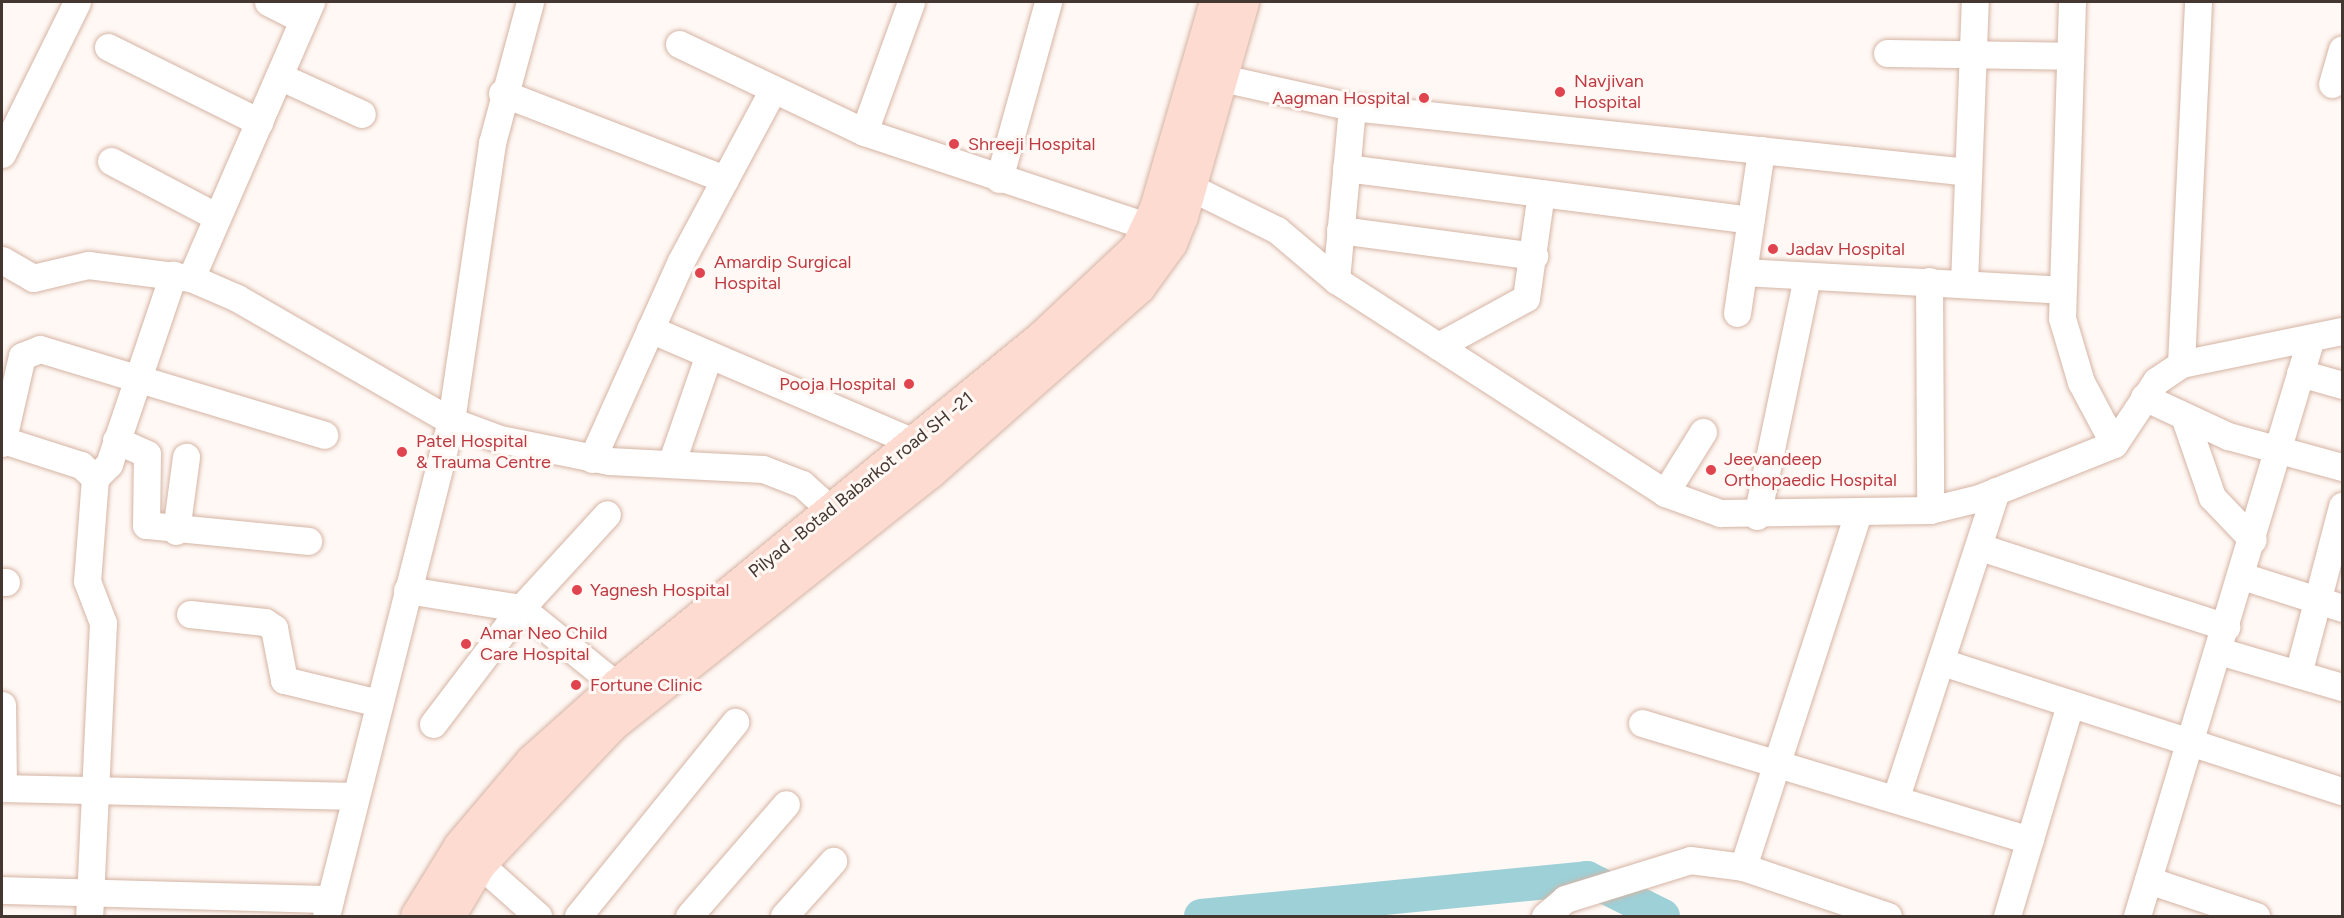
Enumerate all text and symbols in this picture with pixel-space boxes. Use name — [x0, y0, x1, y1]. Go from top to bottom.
place label: Navjivan Hospital — [1574, 71, 1644, 113]
marker: Navjivan Hospital — [1551, 83, 1569, 101]
place label: Aagman Hospital — [1272, 87, 1410, 109]
marker: Aagman Hospital — [1415, 89, 1433, 107]
place label: Shreeji Hospital — [968, 133, 1095, 155]
marker: Shreeji Hospital — [945, 135, 963, 153]
place label: Jadav Hospital — [1786, 238, 1905, 260]
marker: Jadav Hospital — [1764, 240, 1782, 258]
place label: Amardip Surgical Hospital — [714, 252, 851, 294]
marker: Amardip Surgical Hospital — [691, 264, 709, 282]
place label: Pooja Hospital — [779, 373, 896, 395]
marker: Pooja Hospital — [900, 375, 918, 393]
street label: Pilyad -Botad Babarkot road SH -21 — [744, 388, 978, 582]
place label: Patel Hospital & Trauma Centre — [416, 431, 551, 474]
marker: Patel Hospital & Trauma Centre — [393, 443, 411, 461]
place label: Jeevandeep Orthopaedic Hospital — [1724, 449, 1897, 492]
marker: Jeevandeep Orthopaedic Hospital — [1702, 461, 1720, 479]
place label: Yagnesh Hospital — [590, 579, 729, 601]
marker: Yagnesh Hospital — [568, 581, 586, 599]
place label: Amar Neo Child Care Hospital — [480, 623, 608, 666]
marker: Amar Neo Child Care Hospital — [457, 635, 475, 653]
place label: Fortune Clinic — [590, 674, 702, 696]
marker: Fortune Clinic — [567, 676, 585, 694]

